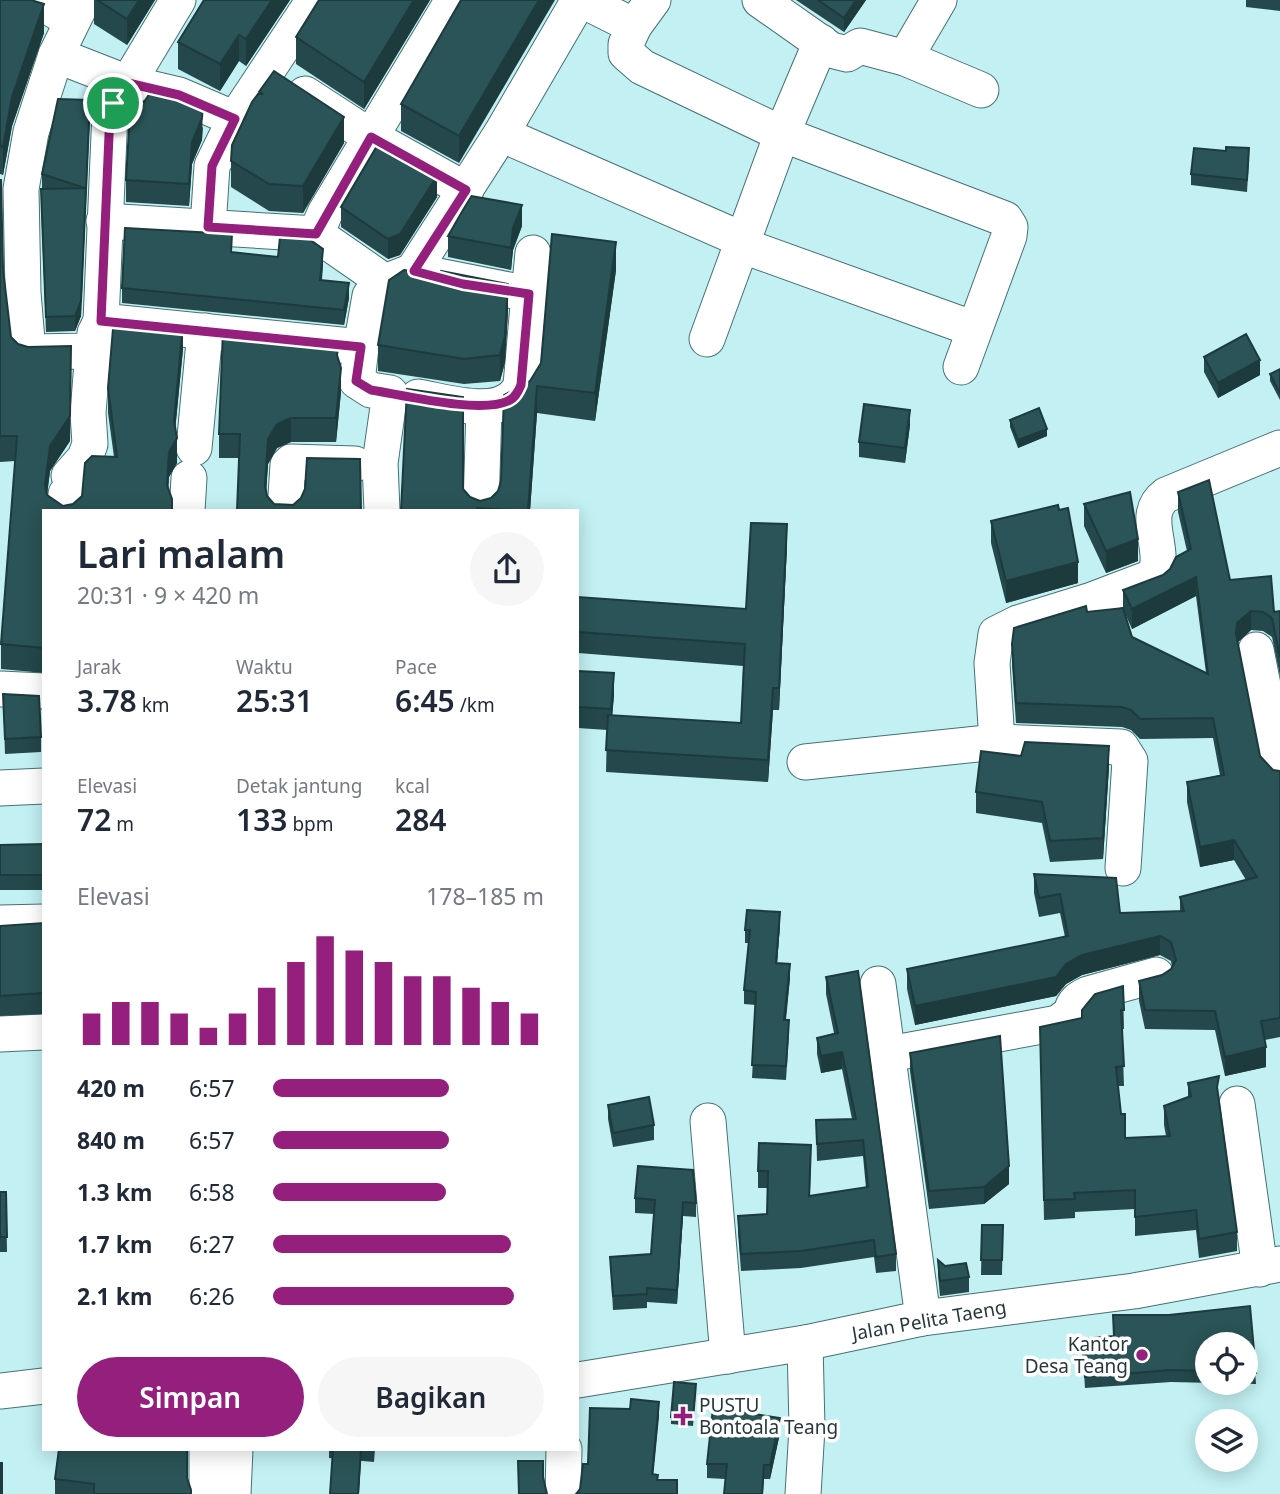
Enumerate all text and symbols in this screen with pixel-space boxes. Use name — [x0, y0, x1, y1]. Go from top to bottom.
pin — [83, 73, 143, 133]
icon: arrive — [94, 84, 132, 122]
text: Lari malam — [77, 527, 285, 579]
button: share — [470, 532, 544, 606]
text: 20:31 · 9 × 420 m — [77, 579, 259, 611]
text: Jarak — [77, 654, 121, 680]
text: Waktu — [236, 654, 293, 680]
text: Pace — [395, 654, 437, 680]
text: 3.78 — [77, 680, 137, 721]
text: 25:31 — [236, 680, 313, 721]
text: 6:45 — [395, 680, 455, 721]
text: km — [137, 692, 170, 718]
text: /km — [455, 692, 495, 718]
text: Elevasi — [77, 773, 137, 799]
text: Detak jantung — [236, 773, 363, 799]
text: kcal — [395, 773, 430, 799]
text: 72 — [77, 799, 111, 840]
text: 133 — [236, 799, 287, 840]
text: 284 — [395, 799, 446, 840]
text: m — [111, 811, 134, 837]
text: bpm — [287, 811, 334, 837]
text: Elevasi — [77, 880, 150, 912]
text: 178–185 m — [426, 880, 544, 912]
text: 420 m — [77, 1072, 145, 1104]
text: 6:57 — [189, 1072, 235, 1104]
text: 840 m — [77, 1124, 145, 1156]
text: 6:57 — [189, 1124, 235, 1156]
text: 1.3 km — [77, 1176, 152, 1208]
text: 6:58 — [189, 1176, 235, 1208]
text: 1.7 km — [77, 1228, 152, 1260]
text: 6:27 — [189, 1228, 235, 1260]
text: 2.1 km — [77, 1280, 152, 1312]
text: 6:26 — [189, 1280, 235, 1312]
street label: Jalan Pelita Taeng — [848, 1294, 1008, 1347]
place label: Kantor Desa Teang — [1025, 1331, 1128, 1379]
map controls — [1195, 1332, 1258, 1472]
button: locate — [1195, 1332, 1258, 1395]
marker: Kantor Desa Teang — [1134, 1347, 1150, 1363]
button: Simpan — [77, 1357, 304, 1437]
button: Bagikan — [318, 1357, 544, 1437]
place label: PUSTU Bontoala Teang — [699, 1392, 838, 1440]
marker: PUSTU Bontoala Teang — [673, 1406, 693, 1426]
button: layers — [1195, 1409, 1258, 1472]

